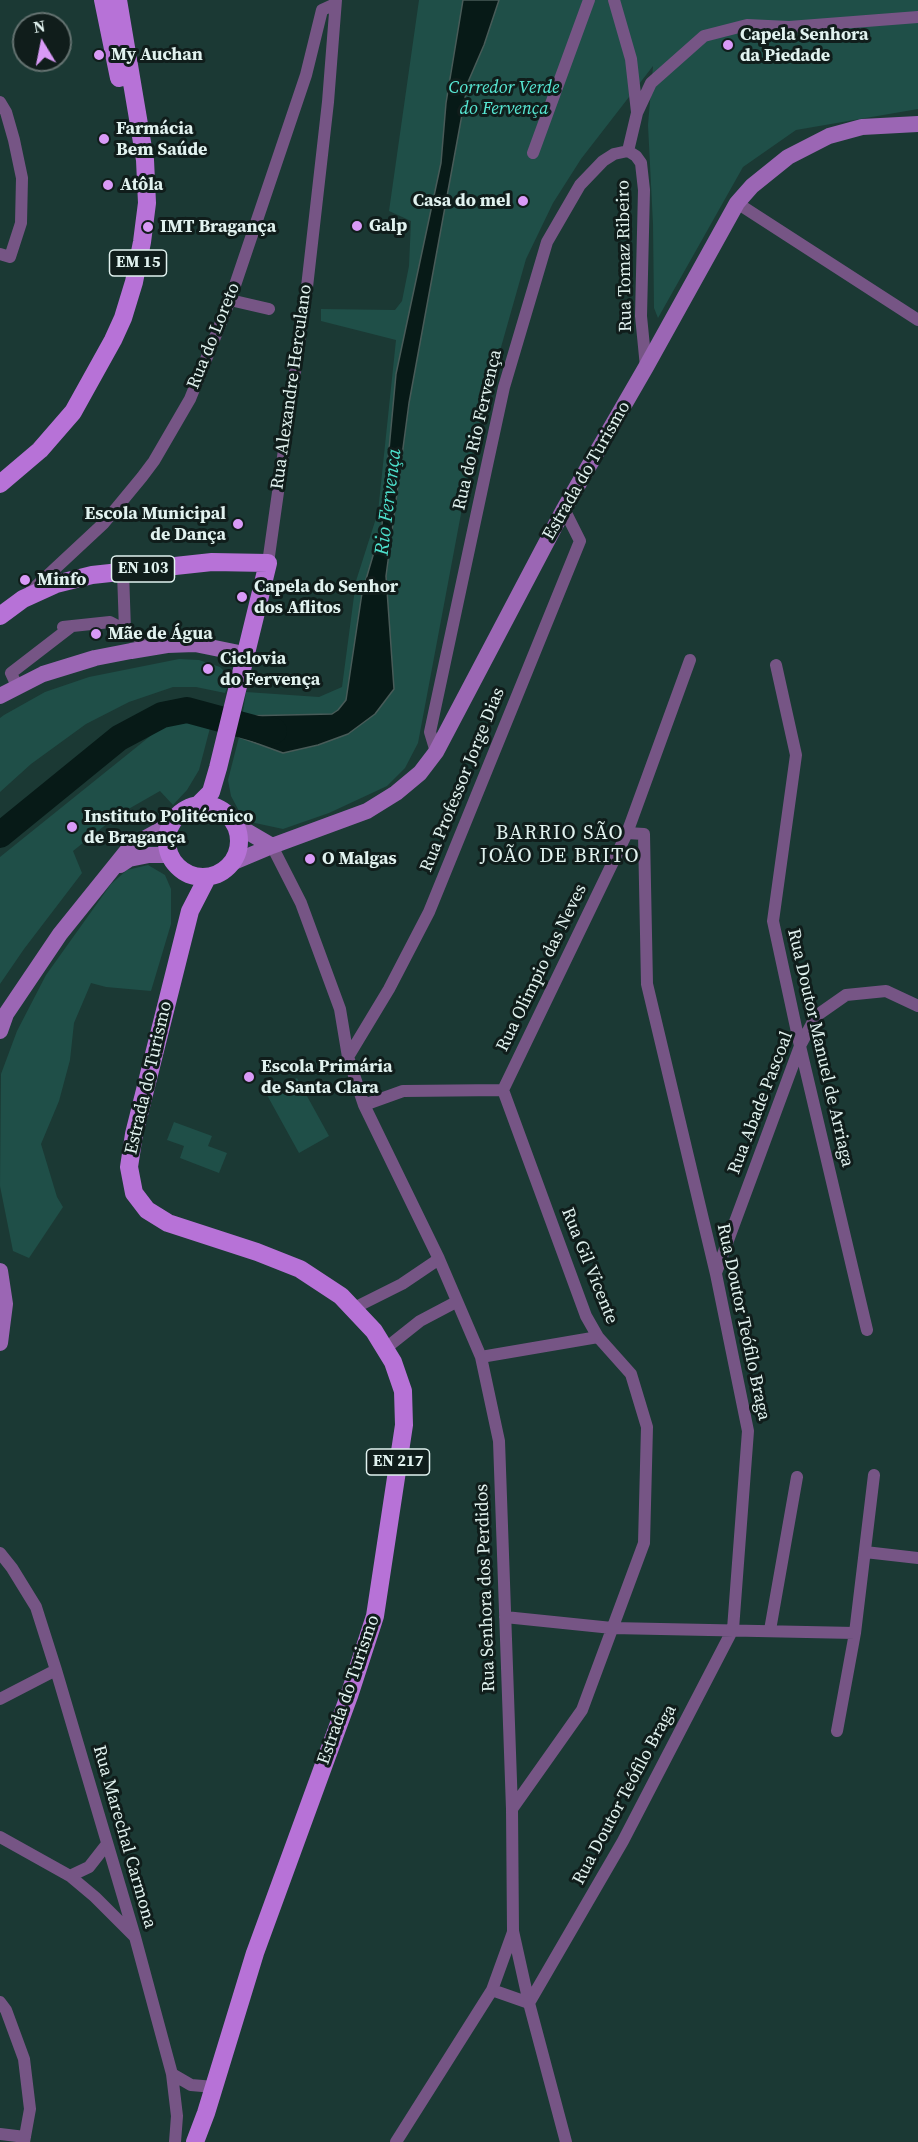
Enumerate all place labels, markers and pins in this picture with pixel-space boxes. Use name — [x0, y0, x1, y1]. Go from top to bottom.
place label: Capela Senhora da Piedade — [740, 24, 869, 66]
marker: Capela Senhora da Piedade — [721, 38, 735, 52]
place label: My Auchan — [111, 44, 203, 66]
marker: My Auchan — [92, 48, 106, 62]
place label: Farmácia Bem Saúde — [116, 118, 207, 160]
marker: Farmácia Bem Saúde — [97, 132, 111, 146]
place label: Atôla — [120, 174, 163, 196]
marker: Atôla — [101, 178, 115, 192]
place label: Casa do mel — [413, 190, 511, 212]
marker: Casa do mel — [516, 194, 530, 208]
place label: Galp — [369, 215, 407, 237]
place label: IMT Bragança — [160, 216, 276, 238]
marker: Galp — [350, 219, 364, 233]
marker: IMT Bragança — [141, 220, 155, 234]
place label: Escola Municipal de Dança — [85, 503, 226, 546]
marker: Escola Municipal de Dança — [231, 517, 245, 531]
place label: Minfo — [37, 569, 86, 591]
marker: Minfo — [18, 573, 32, 587]
place label: Capela do Senhor dos Aflitos — [254, 576, 398, 618]
marker: Capela do Senhor dos Aflitos — [235, 590, 249, 604]
place label: Mãe de Água — [108, 623, 213, 645]
marker: Mãe de Água — [89, 627, 103, 641]
place label: Ciclovia do Fervença — [220, 648, 320, 690]
marker: Ciclovia do Fervença — [201, 662, 215, 676]
place label: Instituto Politécnico de Bragança — [84, 806, 253, 848]
marker: Instituto Politécnico de Bragança — [65, 820, 79, 834]
place label: O Malgas — [322, 848, 397, 870]
marker: O Malgas — [303, 852, 317, 866]
place label: Escola Primária de Santa Clara — [261, 1056, 393, 1098]
marker: Escola Primária de Santa Clara — [242, 1070, 256, 1084]

